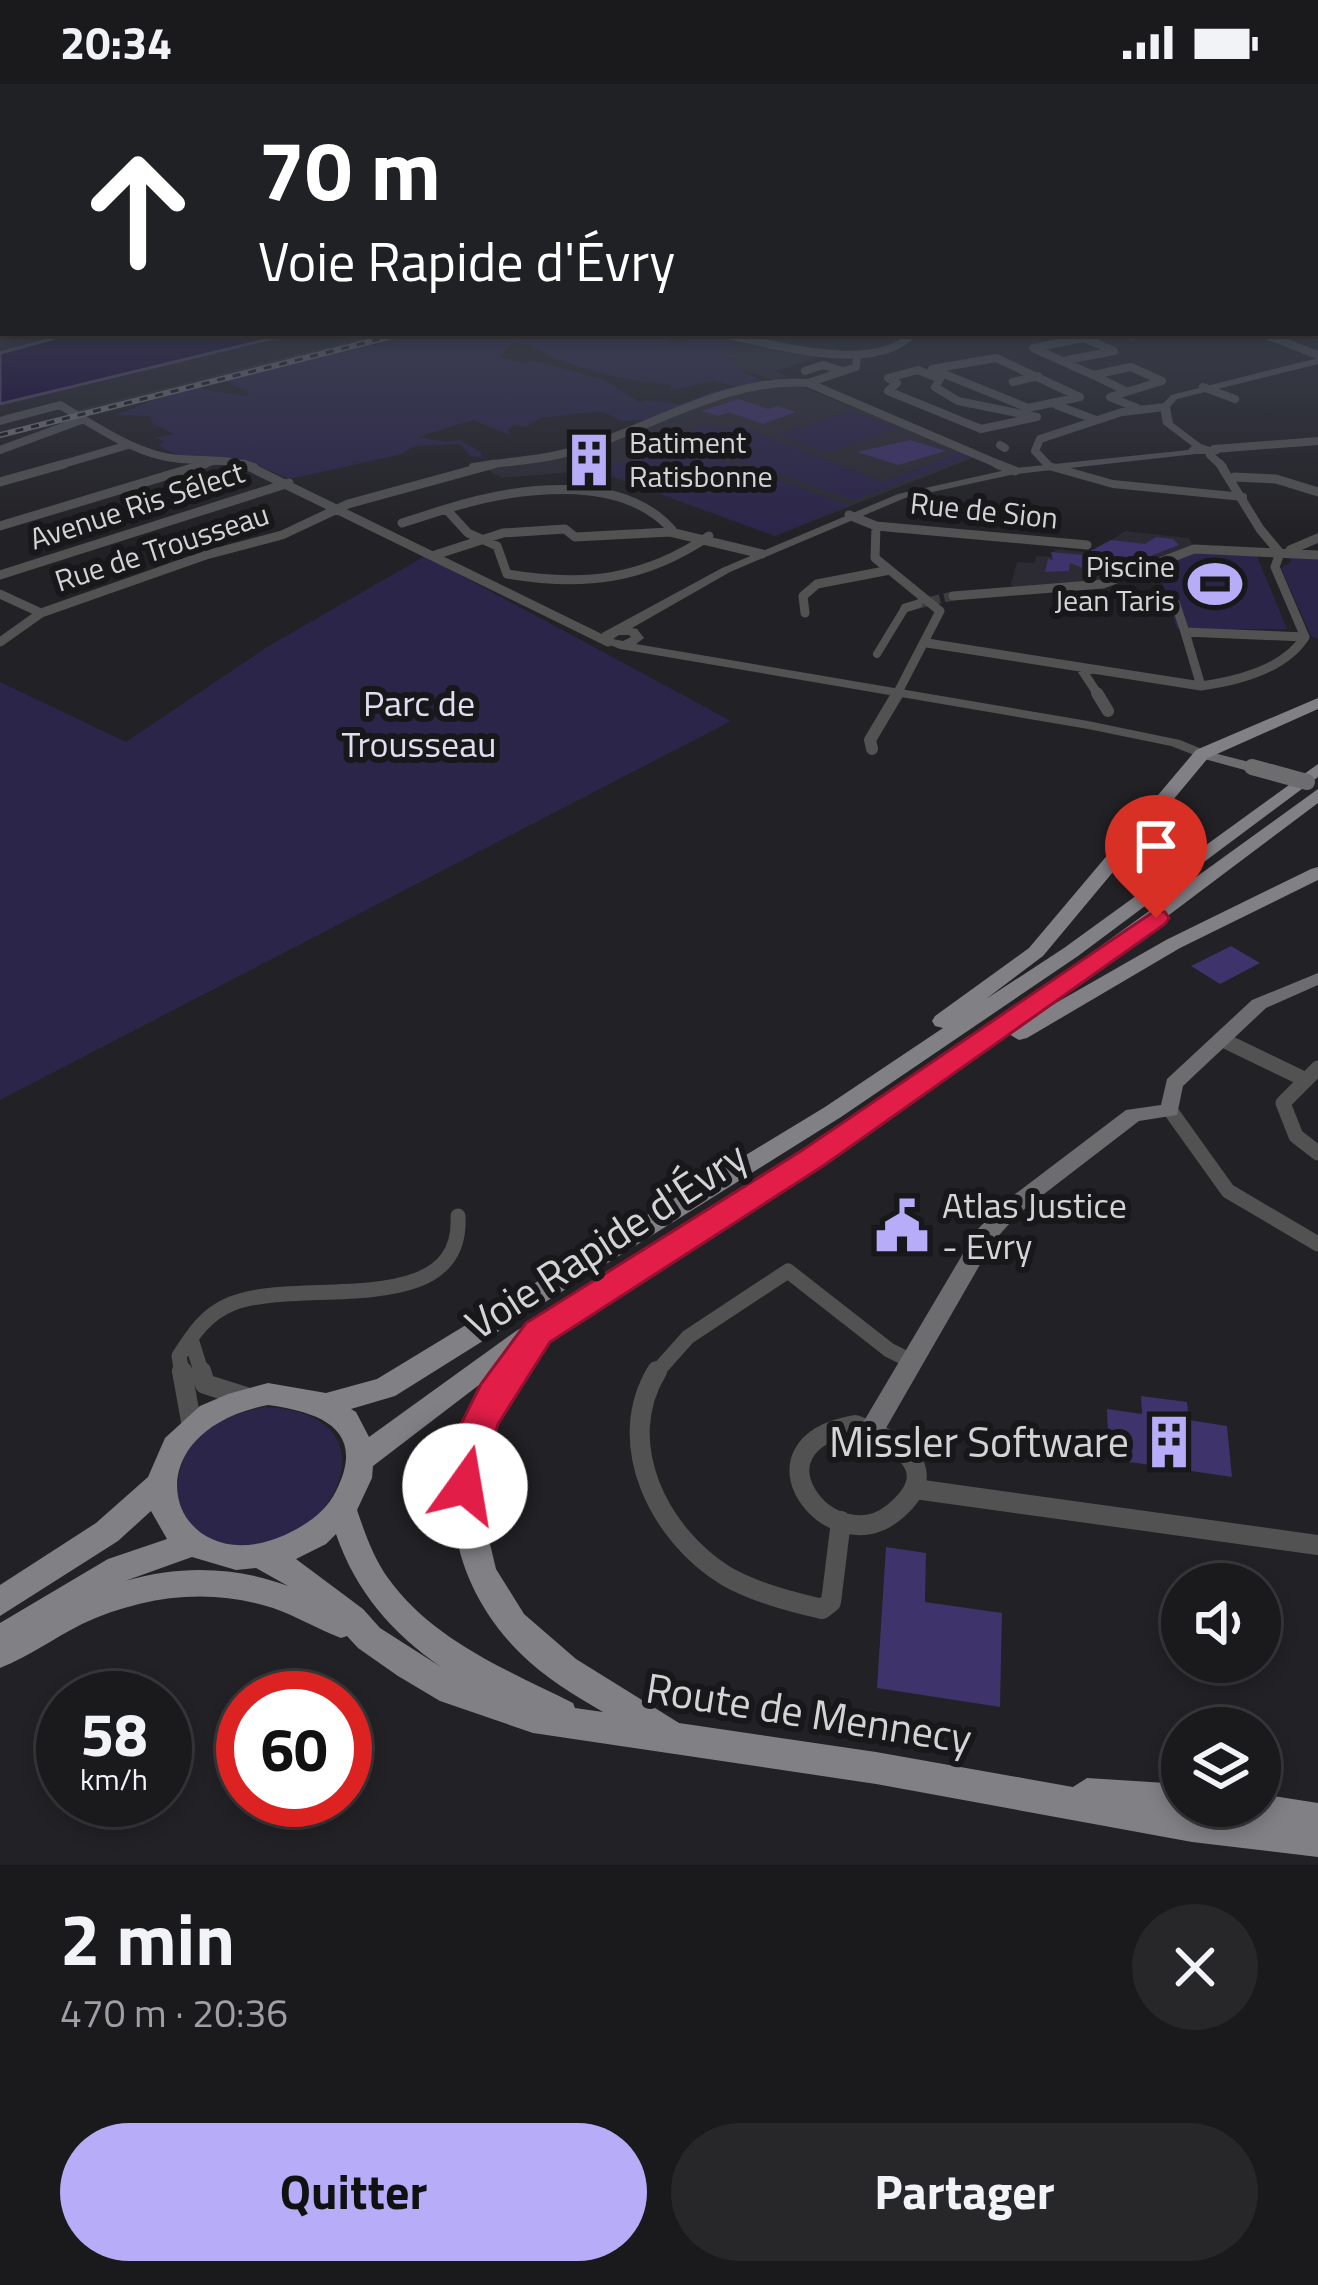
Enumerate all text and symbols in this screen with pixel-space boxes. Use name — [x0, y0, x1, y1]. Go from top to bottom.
text: 20:34 — [60, 8, 172, 76]
text: 70 m — [258, 105, 441, 233]
icon: ahead — [60, 132, 216, 288]
text: Voie Rapide d'Évry — [258, 220, 675, 302]
place label: Batiment Ratisbonne — [629, 419, 773, 499]
building icon: Batiment Ratisbonne — [560, 431, 618, 489]
street label: Avenue Ris Sélect — [23, 449, 250, 561]
street label: Rue de Sion — [908, 479, 1060, 541]
street label: Rue de Trousseau — [49, 491, 275, 603]
place label: Piscine Jean Taris — [1055, 543, 1175, 623]
sports icon: Piscine Jean Taris — [1186, 555, 1244, 613]
park label: Parc de Trousseau — [342, 675, 496, 771]
pin — [1105, 795, 1207, 918]
icon: arrive — [1123, 813, 1189, 879]
street label: Voie Rapide d'Évry — [452, 1124, 759, 1354]
place label: Atlas Justice - Evry — [942, 1177, 1127, 1273]
public building icon: Atlas Justice - Evry — [873, 1197, 931, 1255]
place label: Missler Software — [829, 1409, 1129, 1473]
building icon: Missler Software — [1140, 1413, 1198, 1471]
position arrow — [402, 1423, 528, 1549]
map controls — [1161, 1563, 1281, 1827]
button: sound — [1161, 1563, 1281, 1683]
street label: Route de Mennecy — [642, 1655, 977, 1769]
speed limit sign: 60 — [216, 1671, 372, 1827]
text: 58 — [80, 1688, 148, 1779]
button: layers — [1161, 1707, 1281, 1827]
text: km/h — [80, 1756, 148, 1802]
text: 2 min — [60, 1883, 235, 1993]
button: close — [1132, 1904, 1258, 2030]
text: 470 m · 20:36 — [60, 1983, 288, 2042]
button: Quitter — [60, 2123, 647, 2261]
button: Partager — [671, 2123, 1258, 2261]

